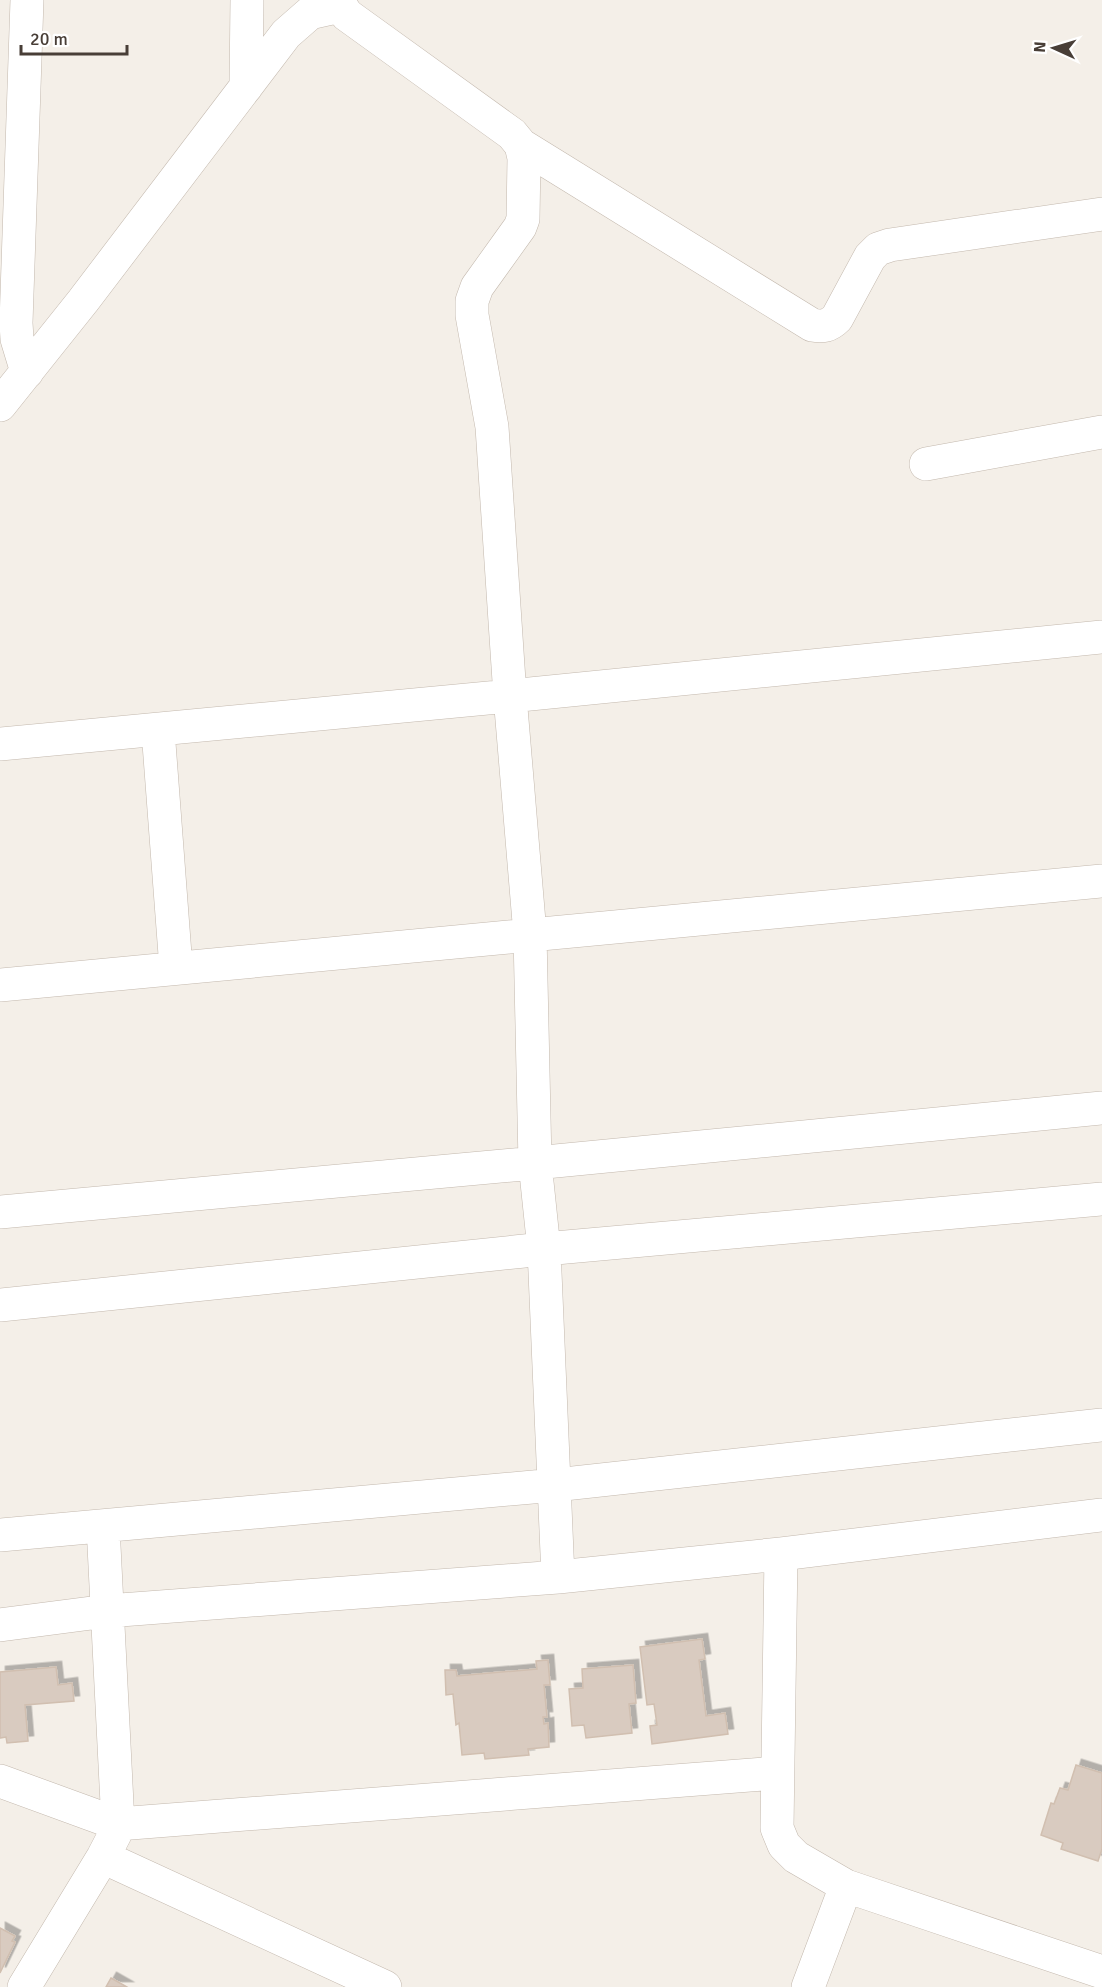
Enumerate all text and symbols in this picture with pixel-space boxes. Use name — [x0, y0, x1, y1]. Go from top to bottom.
scale bar — [21, 18, 128, 56]
north arrow — [1024, 18, 1084, 78]
text: 20 m — [30, 28, 68, 50]
text: N — [1030, 41, 1050, 53]

